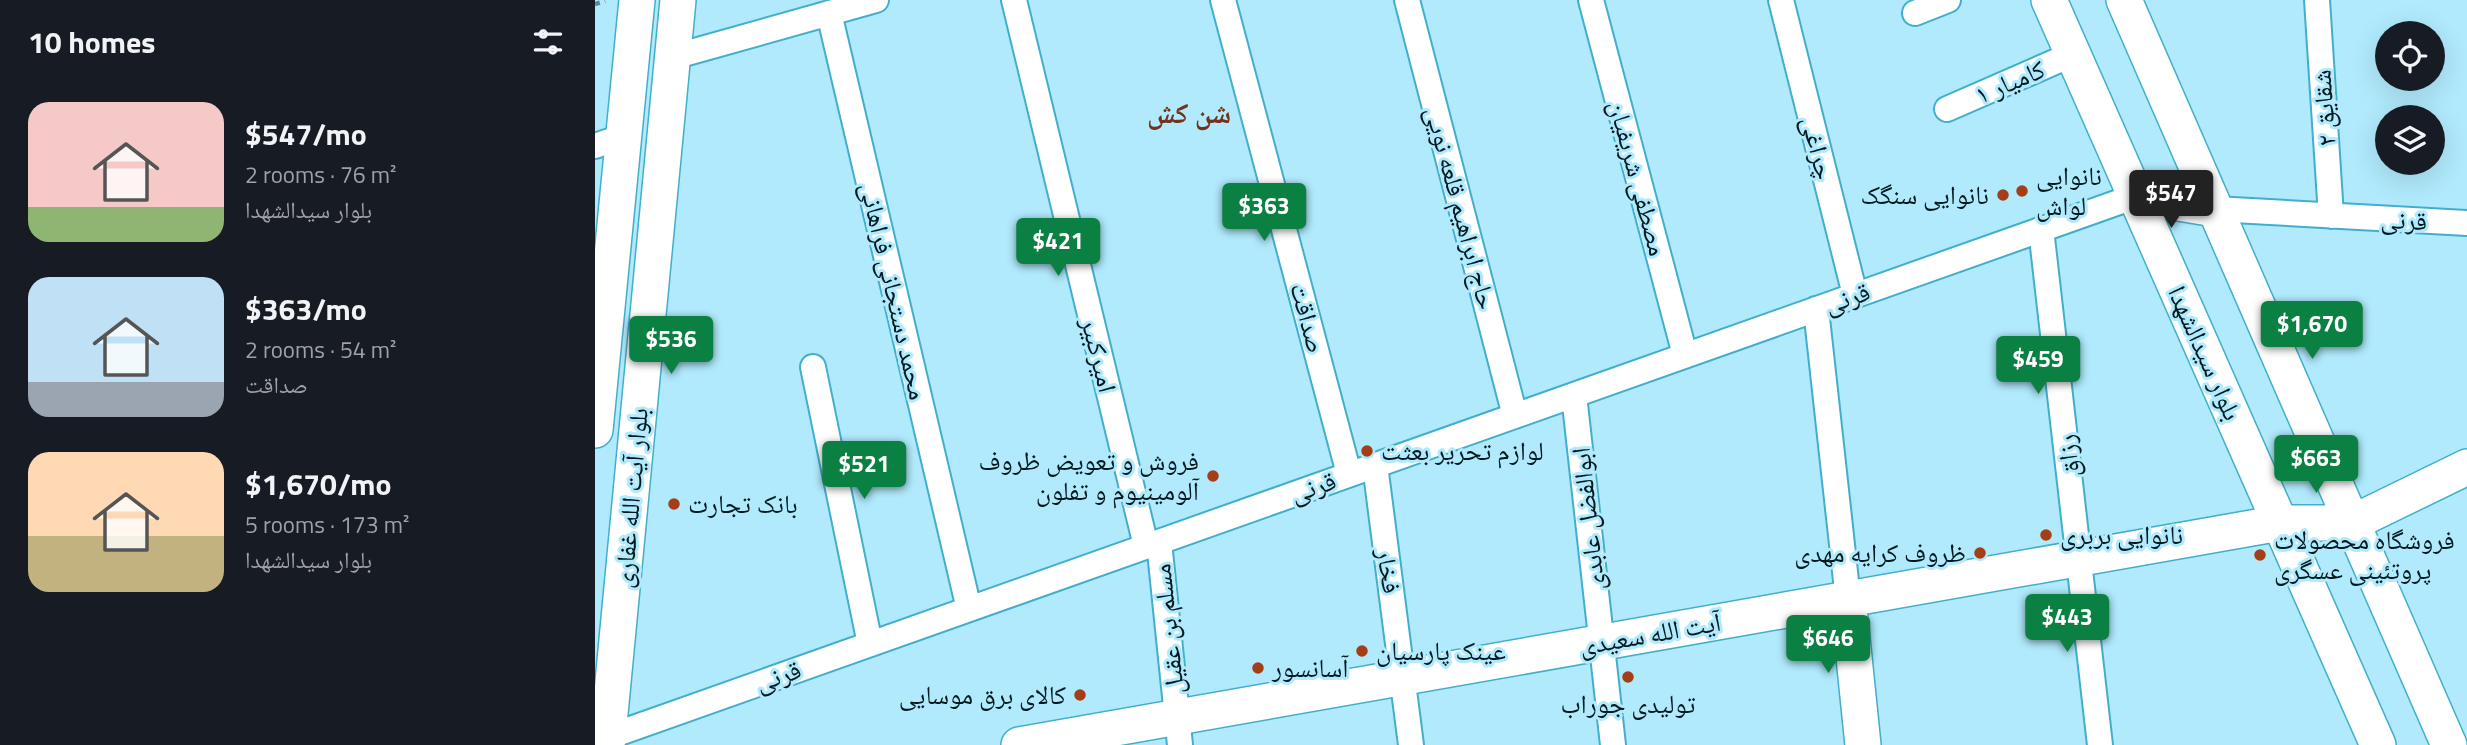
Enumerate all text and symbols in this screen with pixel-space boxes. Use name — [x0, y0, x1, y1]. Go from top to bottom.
text: 10 homes — [28, 19, 155, 65]
map controls — [2375, 21, 2445, 175]
button: locate — [2375, 21, 2445, 91]
icon: filters — [529, 23, 567, 61]
street label: کامیار ۱ — [1969, 49, 2051, 114]
street label: شقایق ۲ — [2301, 68, 2346, 148]
district label: شن کش — [1147, 91, 1231, 134]
street label: مصطفی شریفیان — [1599, 96, 1678, 260]
street label: حاج ابراهیم قلعه نویی — [1416, 102, 1507, 314]
button: layers — [2375, 105, 2445, 175]
text: $547/mo — [245, 111, 367, 157]
street label: چراغی — [1792, 112, 1845, 184]
icon: home — [84, 130, 168, 214]
place label: نانوایی لواش — [2036, 156, 2102, 225]
text: 2 rooms · 76 m² — [245, 157, 396, 192]
pin: $547 — [2130, 170, 2212, 230]
place label: نانوایی سنگک — [1860, 175, 1989, 214]
text: $547 — [2145, 175, 2197, 210]
street label: محمد دستجانی فراهانی — [850, 178, 938, 404]
marker: نانوایی لواش — [2014, 183, 2030, 199]
pin: $363 — [1223, 184, 1305, 243]
marker: نانوایی سنگک — [1995, 187, 2011, 203]
text: $363 — [1238, 188, 1290, 223]
text: بلوار سیدالشهدا — [245, 192, 372, 227]
street label: قرنی — [2380, 199, 2428, 240]
pin: $421 — [1017, 218, 1099, 278]
text: $421 — [1032, 223, 1084, 258]
street label: قرنی — [1819, 272, 1875, 324]
street label: صداقت — [1280, 278, 1337, 357]
street label: بلوار سیدالشهدا — [2158, 279, 2253, 426]
text: $363/mo — [245, 286, 367, 332]
pin: $1,670 — [2255, 302, 2369, 361]
icon: home — [84, 305, 168, 389]
text: $1,670 — [2277, 306, 2347, 341]
street label: امیرکبیر — [1071, 312, 1128, 397]
pin: $536 — [630, 316, 712, 376]
text: $536 — [645, 321, 697, 356]
text: 2 rooms · 54 m² — [245, 332, 396, 367]
pin: $459 — [1997, 336, 2079, 396]
text: $459 — [2012, 341, 2064, 376]
text: صداقت — [245, 367, 308, 402]
street label: بلوار آیت الله غفاری — [603, 406, 658, 590]
place label: لوازم تحریر بعثت — [1381, 431, 1544, 470]
street label: رزاق — [2046, 432, 2089, 480]
pin: $663 — [2275, 435, 2357, 495]
text: $663 — [2290, 440, 2342, 475]
place label: فروش و تعویض ظروف آلومینیوم و تفلون — [979, 441, 1200, 510]
pin: $521 — [823, 442, 905, 501]
marker: لوازم تحریر بعثت — [1359, 443, 1375, 459]
street label: ابوالفضل عابدی — [1561, 445, 1614, 593]
text: $521 — [838, 446, 890, 481]
text: $1,670/mo — [245, 461, 391, 507]
street label: قرنی — [1285, 461, 1341, 513]
marker: فروش و تعویض ظروف آلومینیوم و تفلون — [1205, 468, 1221, 484]
icon: home — [84, 480, 168, 564]
place label: بانک تجارت — [688, 484, 798, 523]
marker: بانک تجارت — [666, 496, 682, 512]
text: 5 rooms · 173 m² — [245, 507, 409, 542]
place label: نانوایی بربری — [2060, 515, 2183, 554]
place label: فروشگاه محصولات پروتئینی عسگری — [2274, 520, 2455, 589]
marker: نانوایی بربری — [2038, 527, 2054, 543]
place label: ظروف کرایه مهدی — [1794, 533, 1966, 572]
text: بلوار سیدالشهدا — [245, 542, 372, 577]
street label: فخار — [1367, 545, 1412, 596]
marker: ظروف کرایه مهدی — [1972, 545, 1988, 561]
marker: فروشگاه محصولات پروتئینی عسگری — [2252, 547, 2268, 563]
street label: مسلم بن عقیل — [1141, 562, 1194, 696]
pin: $443 — [2026, 594, 2108, 654]
text: $443 — [2041, 599, 2093, 634]
street label: آیت الله سعیدی — [1576, 602, 1725, 665]
pin: $646 — [1787, 616, 1869, 675]
text: $646 — [1802, 620, 1854, 655]
place label: عینک پارسیان — [1376, 631, 1506, 670]
marker: عینک پارسیان — [1354, 643, 1370, 659]
place label: آسانسور — [1271, 648, 1350, 687]
street label: قرنی — [750, 650, 806, 702]
marker: آسانسور — [1250, 660, 1266, 676]
marker: تولیدی جوراب — [1620, 669, 1636, 685]
place label: کالای برق موسایی — [899, 675, 1066, 714]
place label: تولیدی جوراب — [1560, 684, 1696, 723]
marker: کالای برق موسایی — [1072, 687, 1088, 703]

